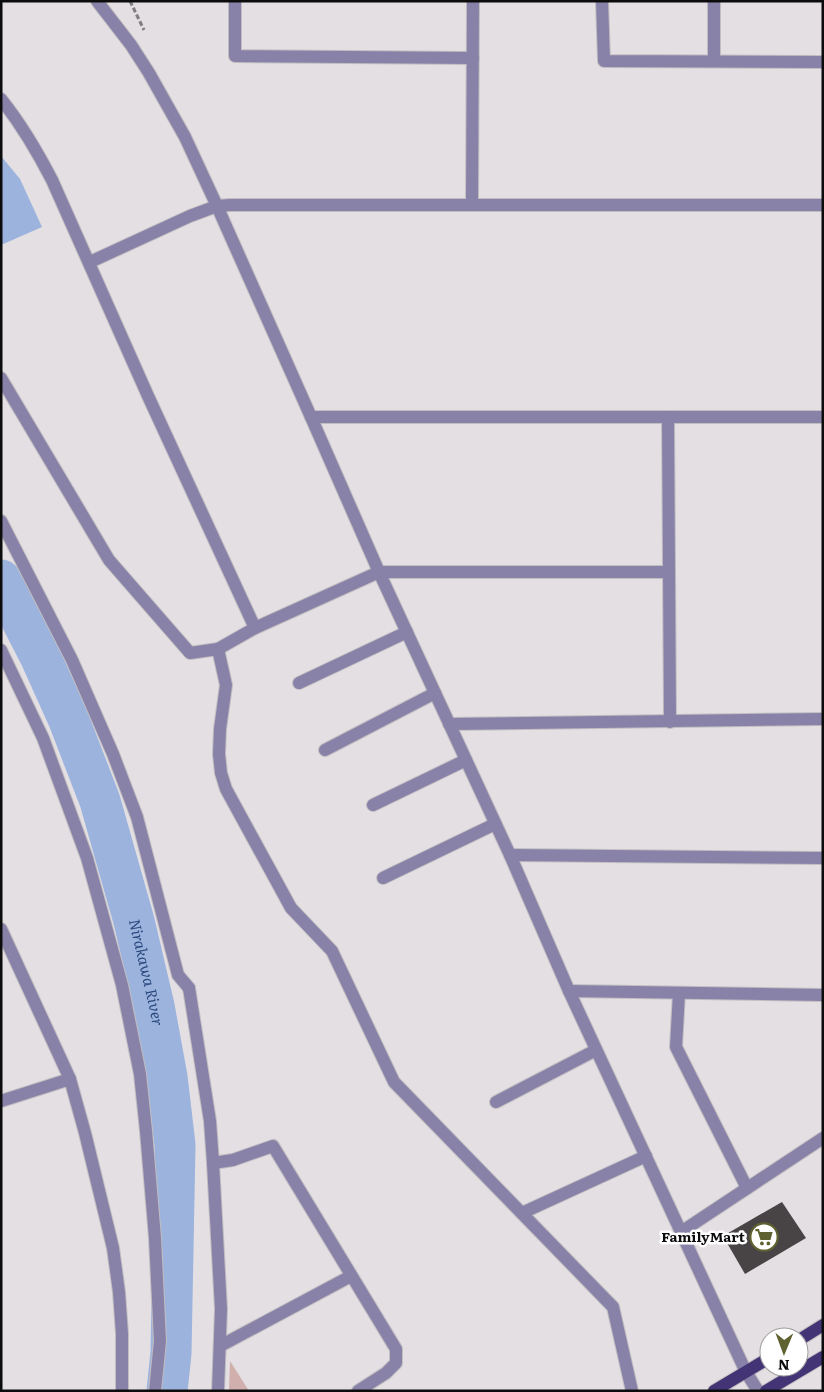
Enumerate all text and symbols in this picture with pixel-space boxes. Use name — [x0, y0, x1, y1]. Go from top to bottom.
water label: Nirakawa River — [124, 916, 170, 1028]
supermarket icon: FamilyMart — [749, 1222, 779, 1252]
place label: FamilyMart — [661, 1226, 746, 1246]
north arrow — [759, 1327, 809, 1377]
text: N — [777, 1356, 790, 1376]

